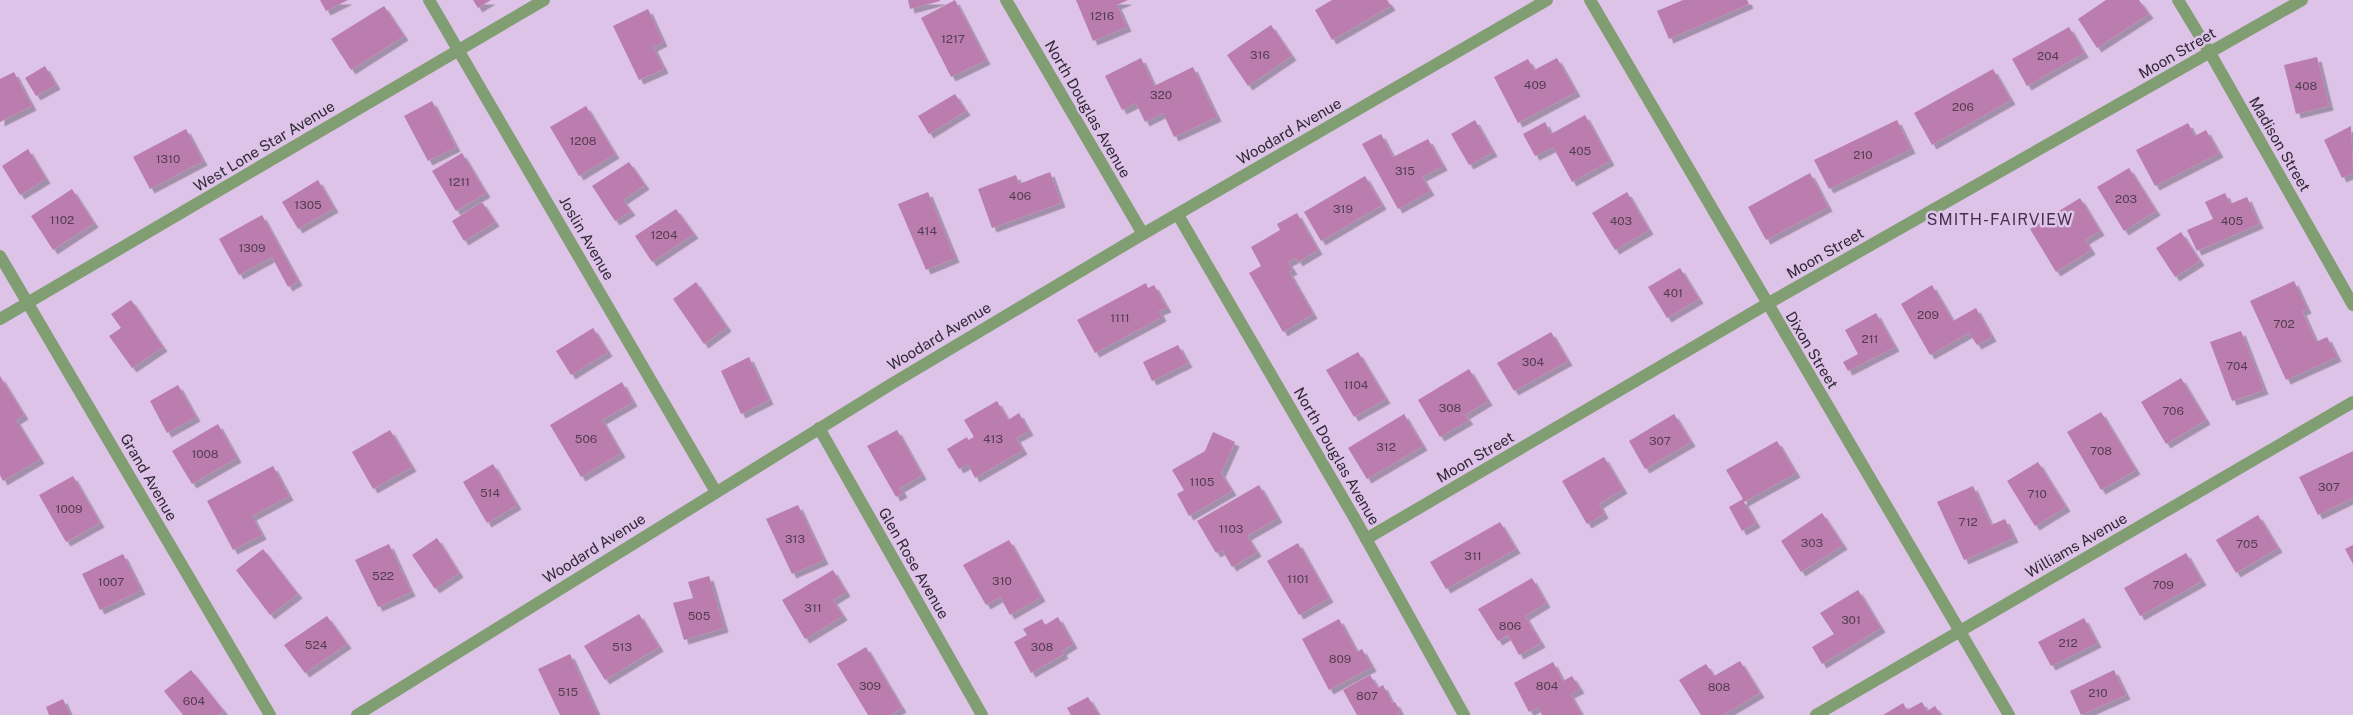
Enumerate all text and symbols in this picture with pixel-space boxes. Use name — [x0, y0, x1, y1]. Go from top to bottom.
house number: 1216 — [1090, 9, 1114, 23]
street label: Moon Street — [2135, 24, 2219, 82]
house number: 1217 — [941, 32, 965, 46]
street label: North Douglas Avenue — [1042, 37, 1134, 181]
house number: 316 — [1250, 48, 1270, 62]
house number: 204 — [2037, 49, 2059, 63]
house number: 409 — [1524, 78, 1546, 92]
house number: 408 — [2295, 79, 2318, 93]
house number: 320 — [1150, 88, 1172, 102]
street label: Woodard Avenue — [1234, 94, 1344, 168]
street label: Madison Street — [2246, 94, 2314, 194]
street label: West Lone Star Avenue — [190, 97, 338, 195]
house number: 206 — [1952, 100, 1974, 114]
house number: 1208 — [569, 134, 597, 148]
house number: 405 — [1569, 144, 1592, 158]
house number: 210 — [1853, 148, 1873, 162]
house number: 1310 — [156, 152, 180, 166]
house number: 315 — [1395, 164, 1415, 178]
house number: 1211 — [448, 175, 470, 189]
house number: 406 — [1009, 189, 1031, 203]
house number: 203 — [2115, 192, 2137, 206]
street label: Joslin Avenue — [556, 193, 618, 283]
house number: 1305 — [294, 198, 322, 212]
house number: 319 — [1333, 202, 1353, 216]
district label: SMITH-FAIRVIEW — [1927, 210, 2073, 229]
house number: 1102 — [50, 213, 74, 227]
house number: 403 — [1610, 214, 1632, 228]
house number: 405 — [2221, 214, 2244, 228]
house number: 414 — [917, 224, 937, 238]
street label: Moon Street — [1783, 224, 1867, 282]
house number: 1204 — [651, 228, 678, 242]
house number: 1309 — [238, 241, 266, 255]
house number: 401 — [1663, 286, 1683, 300]
street label: Woodard Avenue — [884, 298, 994, 374]
street label: Dixon Street — [1782, 308, 1842, 392]
house number: 209 — [1917, 308, 1939, 322]
house number: 1111 — [1110, 311, 1130, 325]
house number: 702 — [2273, 317, 2295, 331]
house number: 211 — [1862, 332, 1878, 346]
house number: 304 — [1522, 355, 1545, 369]
house number: 704 — [2226, 359, 2248, 373]
house number: 1104 — [1344, 378, 1369, 392]
street label: North Douglas Avenue — [1291, 384, 1383, 528]
house number: 308 — [1439, 401, 1461, 415]
house number: 706 — [2162, 404, 2184, 418]
street label: Moon Street — [1433, 428, 1517, 486]
street label: Grand Avenue — [117, 430, 181, 524]
house number: 506 — [575, 432, 597, 446]
house number: 413 — [983, 432, 1003, 446]
house number: 307 — [1649, 434, 1671, 448]
house number: 312 — [1376, 440, 1396, 454]
house number: 708 — [2090, 444, 2112, 458]
house number: 1008 — [191, 447, 219, 461]
house number: 1105 — [1190, 475, 1215, 489]
house number: 307 — [2318, 480, 2340, 494]
house number: 514 — [480, 486, 501, 500]
house number: 710 — [2027, 487, 2047, 501]
house number: 1009 — [56, 502, 82, 516]
street label: Glen Rose Avenue — [875, 504, 953, 622]
street label: Williams Avenue — [2022, 509, 2130, 581]
street label: Woodard Avenue — [540, 510, 648, 586]
house number: 712 — [1958, 515, 1978, 529]
house number: 1103 — [1219, 522, 1243, 536]
house number: 313 — [785, 532, 805, 546]
house number: 303 — [1801, 536, 1823, 550]
house number: 705 — [2236, 537, 2258, 551]
house number: 311 — [1464, 549, 1482, 563]
house number: 522 — [372, 569, 394, 583]
house number: 1101 — [1287, 572, 1309, 586]
house number: 310 — [992, 574, 1012, 588]
house number: 1007 — [98, 575, 124, 589]
house number: 709 — [2152, 578, 2174, 592]
house number: 311 — [804, 601, 822, 615]
house number: 505 — [688, 609, 711, 623]
house number: 301 — [1841, 613, 1861, 627]
house number: 806 — [1499, 619, 1521, 633]
house number: 212 — [2058, 636, 2078, 650]
house number: 524 — [305, 638, 328, 652]
house number: 513 — [612, 640, 632, 654]
house number: 308 — [1031, 640, 1053, 654]
house number: 809 — [1329, 652, 1351, 666]
house number: 309 — [859, 679, 881, 693]
house number: 804 — [1536, 679, 1559, 693]
house number: 808 — [1708, 680, 1731, 694]
house number: 515 — [558, 685, 578, 699]
house number: 210 — [2088, 686, 2108, 700]
house number: 807 — [1356, 689, 1378, 703]
house number: 604 — [183, 694, 206, 708]

